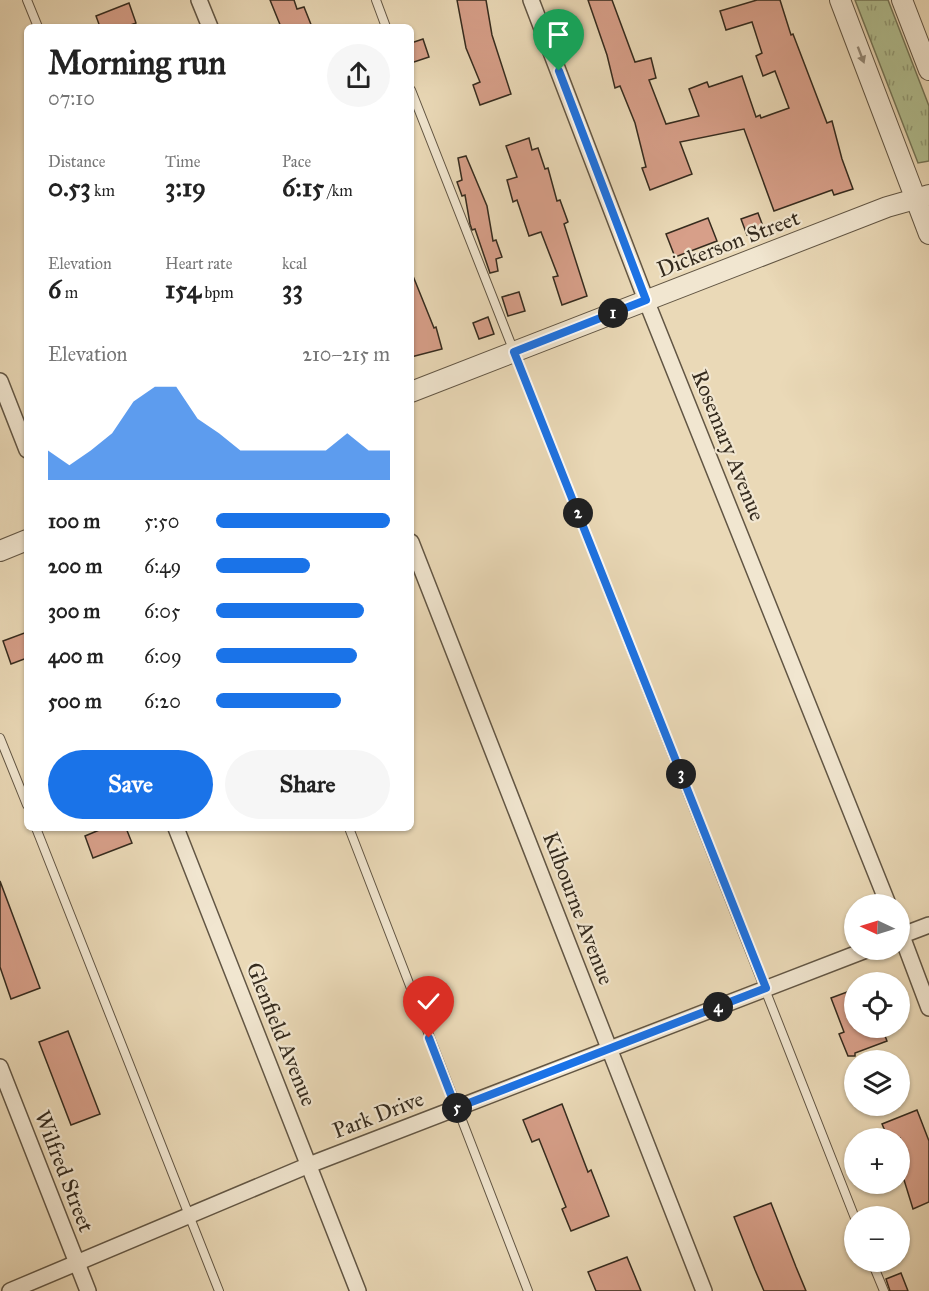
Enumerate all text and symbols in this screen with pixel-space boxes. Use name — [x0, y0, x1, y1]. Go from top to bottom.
pin — [533, 9, 584, 71]
icon: arrive — [542, 18, 575, 51]
text: Morning run — [48, 43, 226, 83]
button: share — [327, 44, 390, 107]
one-way arrow — [856, 46, 866, 64]
text: 07:10 — [48, 86, 95, 110]
text: Distance — [48, 152, 105, 171]
text: Time — [165, 152, 200, 171]
text: Pace — [282, 152, 311, 171]
text: 0.53 — [48, 171, 91, 203]
text: 3:19 — [165, 171, 206, 203]
text: 6:15 — [282, 171, 324, 203]
text: km — [91, 181, 115, 200]
text: /km — [324, 181, 353, 200]
street label: Dickerson Street — [653, 204, 804, 283]
text: Elevation — [48, 254, 112, 273]
text: Heart rate — [165, 254, 232, 273]
text: kcal — [282, 254, 307, 273]
text: 6 — [48, 273, 61, 305]
text: 154 — [165, 273, 201, 305]
text: 33 — [282, 273, 303, 305]
text: m — [61, 283, 78, 302]
text: bpm — [201, 283, 234, 302]
pin: 1 — [598, 298, 628, 328]
text: 1 — [610, 303, 616, 322]
text: Elevation — [48, 342, 127, 366]
text: 210–215 m — [302, 342, 390, 366]
street label: Rosemary Avenue — [686, 366, 771, 525]
pin: 2 — [563, 498, 593, 528]
text: 2 — [574, 503, 582, 522]
text: 100 m — [48, 509, 100, 533]
text: 5:50 — [144, 509, 179, 533]
text: 200 m — [48, 554, 102, 578]
text: 6:49 — [144, 554, 181, 578]
text: 300 m — [48, 599, 100, 623]
text: 6:05 — [144, 599, 180, 623]
text: 400 m — [48, 644, 104, 668]
text: 6:09 — [144, 644, 182, 668]
text: 500 m — [48, 689, 102, 713]
text: 6:20 — [144, 689, 181, 713]
button: Save — [48, 750, 213, 819]
button: Share — [225, 750, 390, 819]
pin: 3 — [666, 759, 696, 789]
text: 3 — [678, 764, 684, 783]
street label: Kilbourne Avenue — [537, 828, 620, 988]
north arrow — [844, 894, 910, 960]
map controls — [844, 894, 910, 1272]
street label: Glenfield Avenue — [240, 958, 323, 1110]
button: locate — [844, 972, 910, 1038]
pin — [403, 976, 454, 1038]
icon: check — [412, 985, 445, 1018]
pin: 4 — [703, 992, 733, 1022]
text: 4 — [714, 997, 722, 1016]
button: layers — [844, 1050, 910, 1116]
street label: Park Drive — [329, 1085, 428, 1144]
pin: 5 — [442, 1093, 472, 1123]
text: 5 — [453, 1098, 461, 1117]
street label: Wilfred Street — [29, 1107, 100, 1236]
button: + — [844, 1128, 910, 1194]
button: − — [844, 1206, 910, 1272]

